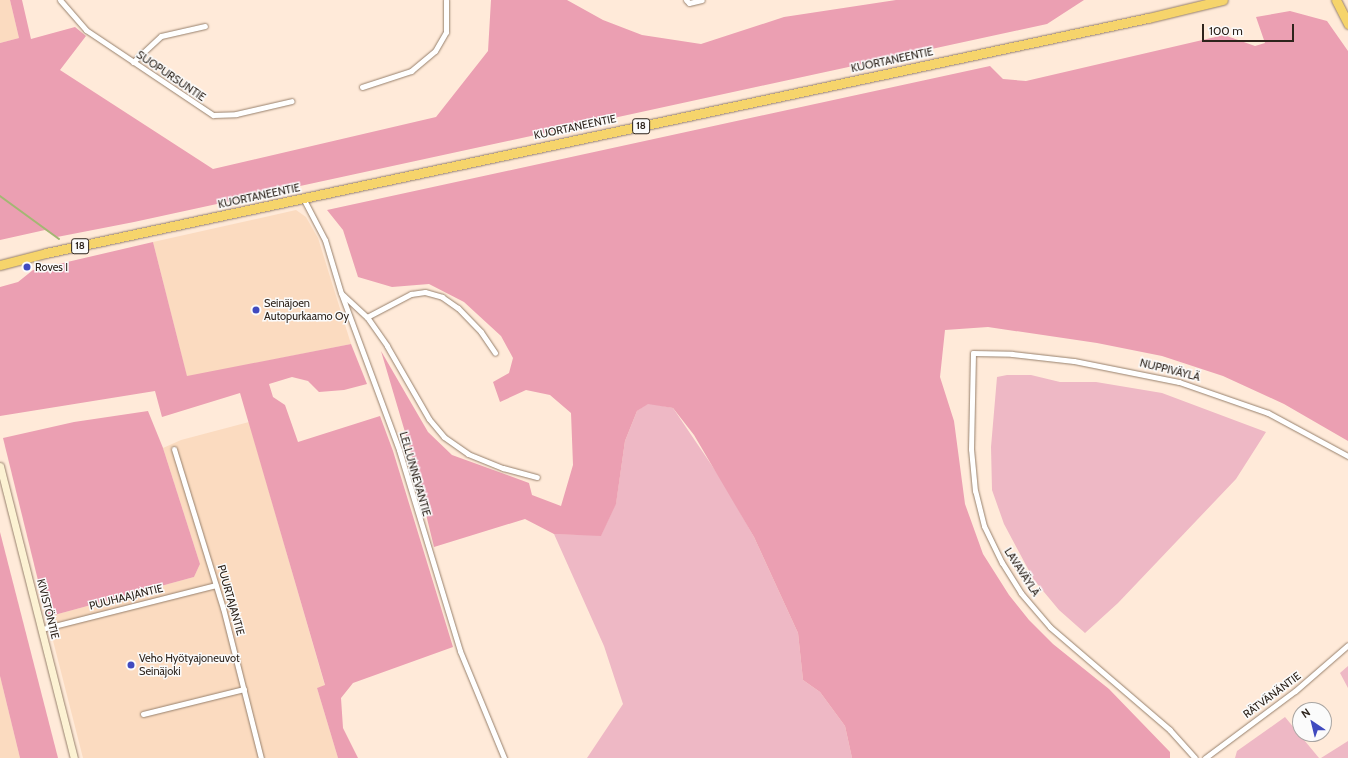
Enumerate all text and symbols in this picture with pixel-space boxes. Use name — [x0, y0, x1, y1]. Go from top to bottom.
scale bar — [1204, 16, 1296, 42]
text: 100 m — [1209, 23, 1243, 38]
street label: KUORTANEENTIE — [850, 45, 934, 75]
street label: SUOPURSUNTIE — [134, 48, 208, 104]
street label: KUORTANEENTIE — [533, 112, 617, 142]
road number: 18 — [632, 118, 650, 134]
street label: KUORTANEENTIE — [217, 181, 301, 211]
road number: 18 — [71, 238, 89, 254]
place label: Roves I — [35, 260, 68, 274]
marker: Roves I — [22, 262, 32, 272]
place label: Seinäjoen Autopurkaamo Oy — [264, 297, 349, 323]
marker: Seinäjoen Autopurkaamo Oy — [251, 305, 261, 315]
street label: NUPPIVÄYLÄ — [1138, 356, 1202, 384]
street label: LELLUNNEVANTIE — [397, 430, 433, 518]
street label: LAVAVÄYLÄ — [1002, 545, 1042, 599]
street label: PUURTAJANTIE — [215, 563, 247, 637]
street label: KIVISTÖNTIE — [34, 578, 62, 640]
street label: PUUHAAJANTIE — [88, 581, 164, 613]
place label: Veho Hyötyajoneuvot Seinäjoki — [139, 652, 240, 678]
marker: Veho Hyötyajoneuvot Seinäjoki — [126, 660, 136, 670]
street label: RÄTVÄNÄNTIE — [1241, 669, 1303, 721]
north arrow — [1292, 702, 1332, 742]
text: N — [1298, 705, 1313, 721]

